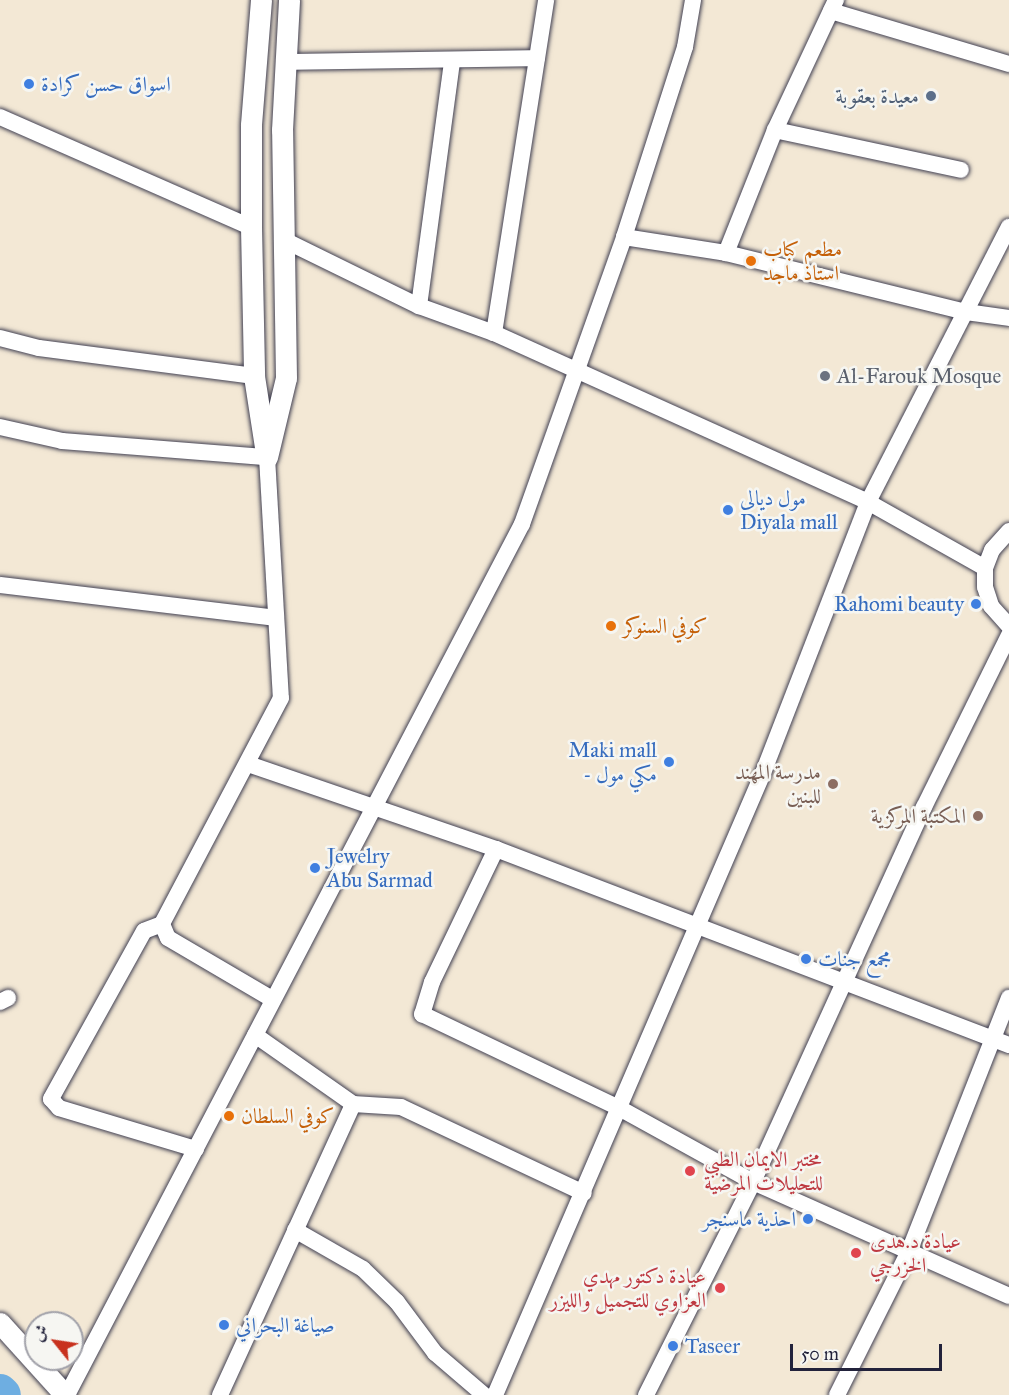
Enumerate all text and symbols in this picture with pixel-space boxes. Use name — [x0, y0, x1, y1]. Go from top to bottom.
place label: اسواق حسن كرادة — [41, 71, 171, 97]
marker: اسواق حسن كرادة — [22, 77, 36, 91]
place label: معيدة بعقوبة — [835, 83, 919, 109]
marker: معيدة بعقوبة — [924, 89, 938, 103]
place label: مطعم كباب استاذ ماجد — [763, 236, 842, 286]
marker: مطعم كباب استاذ ماجد — [744, 254, 758, 268]
place label: Al-Farouk Mosque — [837, 363, 1001, 389]
marker: Al-Farouk Mosque — [818, 369, 832, 383]
place label: مول ديالى Diyala mall — [740, 485, 838, 535]
marker: مول ديالى Diyala mall — [721, 503, 735, 517]
place label: Rahomi beauty — [834, 591, 964, 617]
marker: Rahomi beauty — [969, 597, 983, 611]
place label: كوفي السنوكر — [623, 613, 708, 639]
marker: كوفي السنوكر — [604, 619, 618, 633]
place label: Maki mall - مكي مول — [569, 737, 657, 787]
marker: Maki mall - مكي مول — [662, 755, 676, 769]
place label: مدرسة المهند للبنين — [735, 759, 821, 809]
marker: مدرسة المهند للبنين — [826, 777, 840, 791]
place label: المكتبة المركزية — [871, 803, 966, 829]
marker: المكتبة المركزية — [971, 809, 985, 823]
place label: Jewelry Abu Sarmad — [327, 843, 433, 893]
marker: Jewelry Abu Sarmad — [308, 861, 322, 875]
place label: مجمع جنات — [818, 946, 891, 972]
marker: مجمع جنات — [799, 952, 813, 966]
place label: كوفي السلطان — [241, 1103, 334, 1129]
marker: كوفي السلطان — [222, 1109, 236, 1123]
place label: مختبر الايمان الطبي للتحليلات المرضية — [704, 1146, 823, 1196]
marker: مختبر الايمان الطبي للتحليلات المرضية — [681, 1162, 699, 1180]
place label: احذية ماسنجر — [702, 1206, 796, 1232]
marker: احذية ماسنجر — [801, 1212, 815, 1226]
place label: عيادة د.هدى الخزرجي — [870, 1228, 961, 1278]
marker: عيادة د.هدى الخزرجي — [847, 1244, 865, 1262]
place label: عيادة دكتور مهدي العزاوي للتجميل والليزر — [550, 1263, 706, 1313]
marker: عيادة دكتور مهدي العزاوي للتجميل والليزر — [711, 1279, 729, 1297]
north arrow — [24, 1311, 84, 1371]
place label: صياغة البحراني — [236, 1312, 335, 1338]
marker: صياغة البحراني — [217, 1318, 231, 1332]
text: ش — [28, 1321, 52, 1344]
scale bar — [793, 1332, 944, 1370]
place label: Taseer — [685, 1333, 740, 1359]
marker: Taseer — [666, 1339, 680, 1353]
text: 50 m — [801, 1343, 839, 1365]

